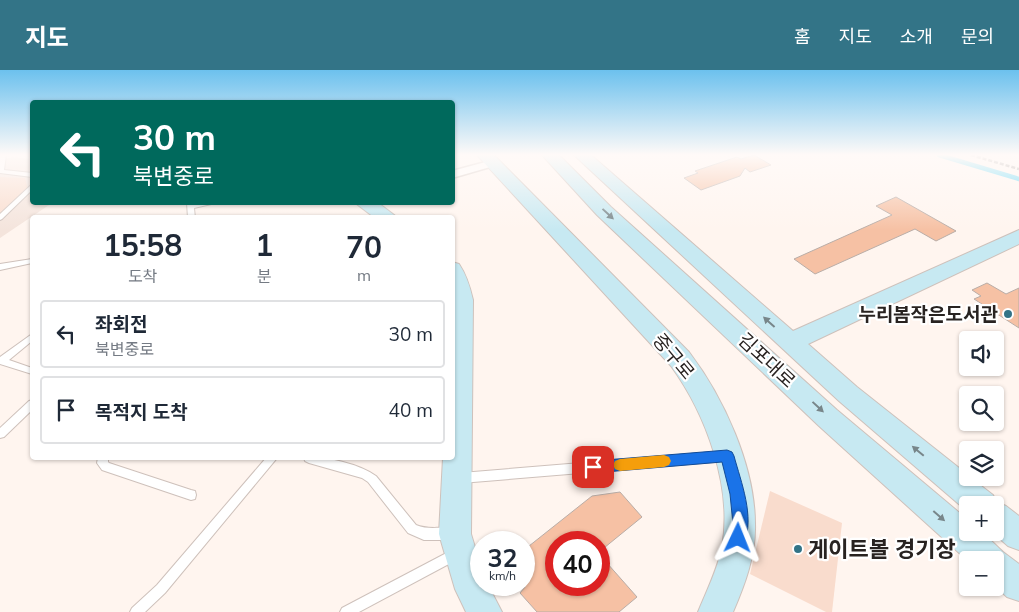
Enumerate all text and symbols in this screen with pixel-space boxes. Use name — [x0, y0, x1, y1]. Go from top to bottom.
text: 지도 — [25, 22, 69, 52]
text: 홈 — [794, 25, 811, 48]
text: 지도 — [839, 25, 872, 48]
text: 소개 — [900, 25, 933, 48]
text: 문의 — [961, 25, 994, 48]
text: 30 m — [133, 115, 216, 159]
icon: left — [50, 120, 115, 185]
text: 북변중로 — [133, 162, 214, 190]
one-way arrow — [602, 208, 614, 220]
text: 15:58 — [103, 226, 182, 264]
text: 1 — [255, 226, 273, 264]
text: 70 — [346, 228, 382, 266]
text: m — [357, 265, 371, 285]
text: 도착 — [128, 266, 157, 286]
text: 분 — [257, 266, 272, 286]
place label: 누리봄작은도서관 — [858, 302, 999, 326]
marker: 누리봄작은도서관 — [1002, 308, 1014, 320]
text: 좌회전 — [95, 312, 147, 336]
one-way arrow — [763, 316, 775, 328]
icon: left — [52, 320, 80, 348]
text: 30 m — [389, 322, 433, 346]
street label: 김포대로 — [733, 327, 801, 393]
street label: 중구로 — [648, 328, 700, 384]
map controls — [959, 331, 1004, 596]
button: sound — [959, 331, 1004, 376]
text: 북변중로 — [95, 339, 154, 359]
button: search — [959, 386, 1004, 431]
icon: arrive — [52, 396, 80, 424]
text: 40 m — [389, 398, 433, 422]
text: 목적지 도착 — [95, 400, 188, 424]
one-way arrow — [811, 401, 823, 413]
button: layers — [959, 441, 1004, 486]
pin — [572, 446, 614, 488]
one-way arrow — [912, 446, 925, 457]
icon: arrive — [579, 453, 607, 481]
button: + — [959, 496, 1004, 541]
position arrow — [711, 511, 763, 563]
one-way arrow — [932, 511, 945, 522]
speed limit sign: 40 — [545, 531, 610, 596]
place label: 게이트볼 경기장 — [808, 535, 956, 563]
text: 32 — [487, 542, 518, 573]
marker: 게이트볼 경기장 — [792, 543, 804, 555]
button: − — [959, 551, 1004, 596]
text: km/h — [489, 568, 516, 583]

